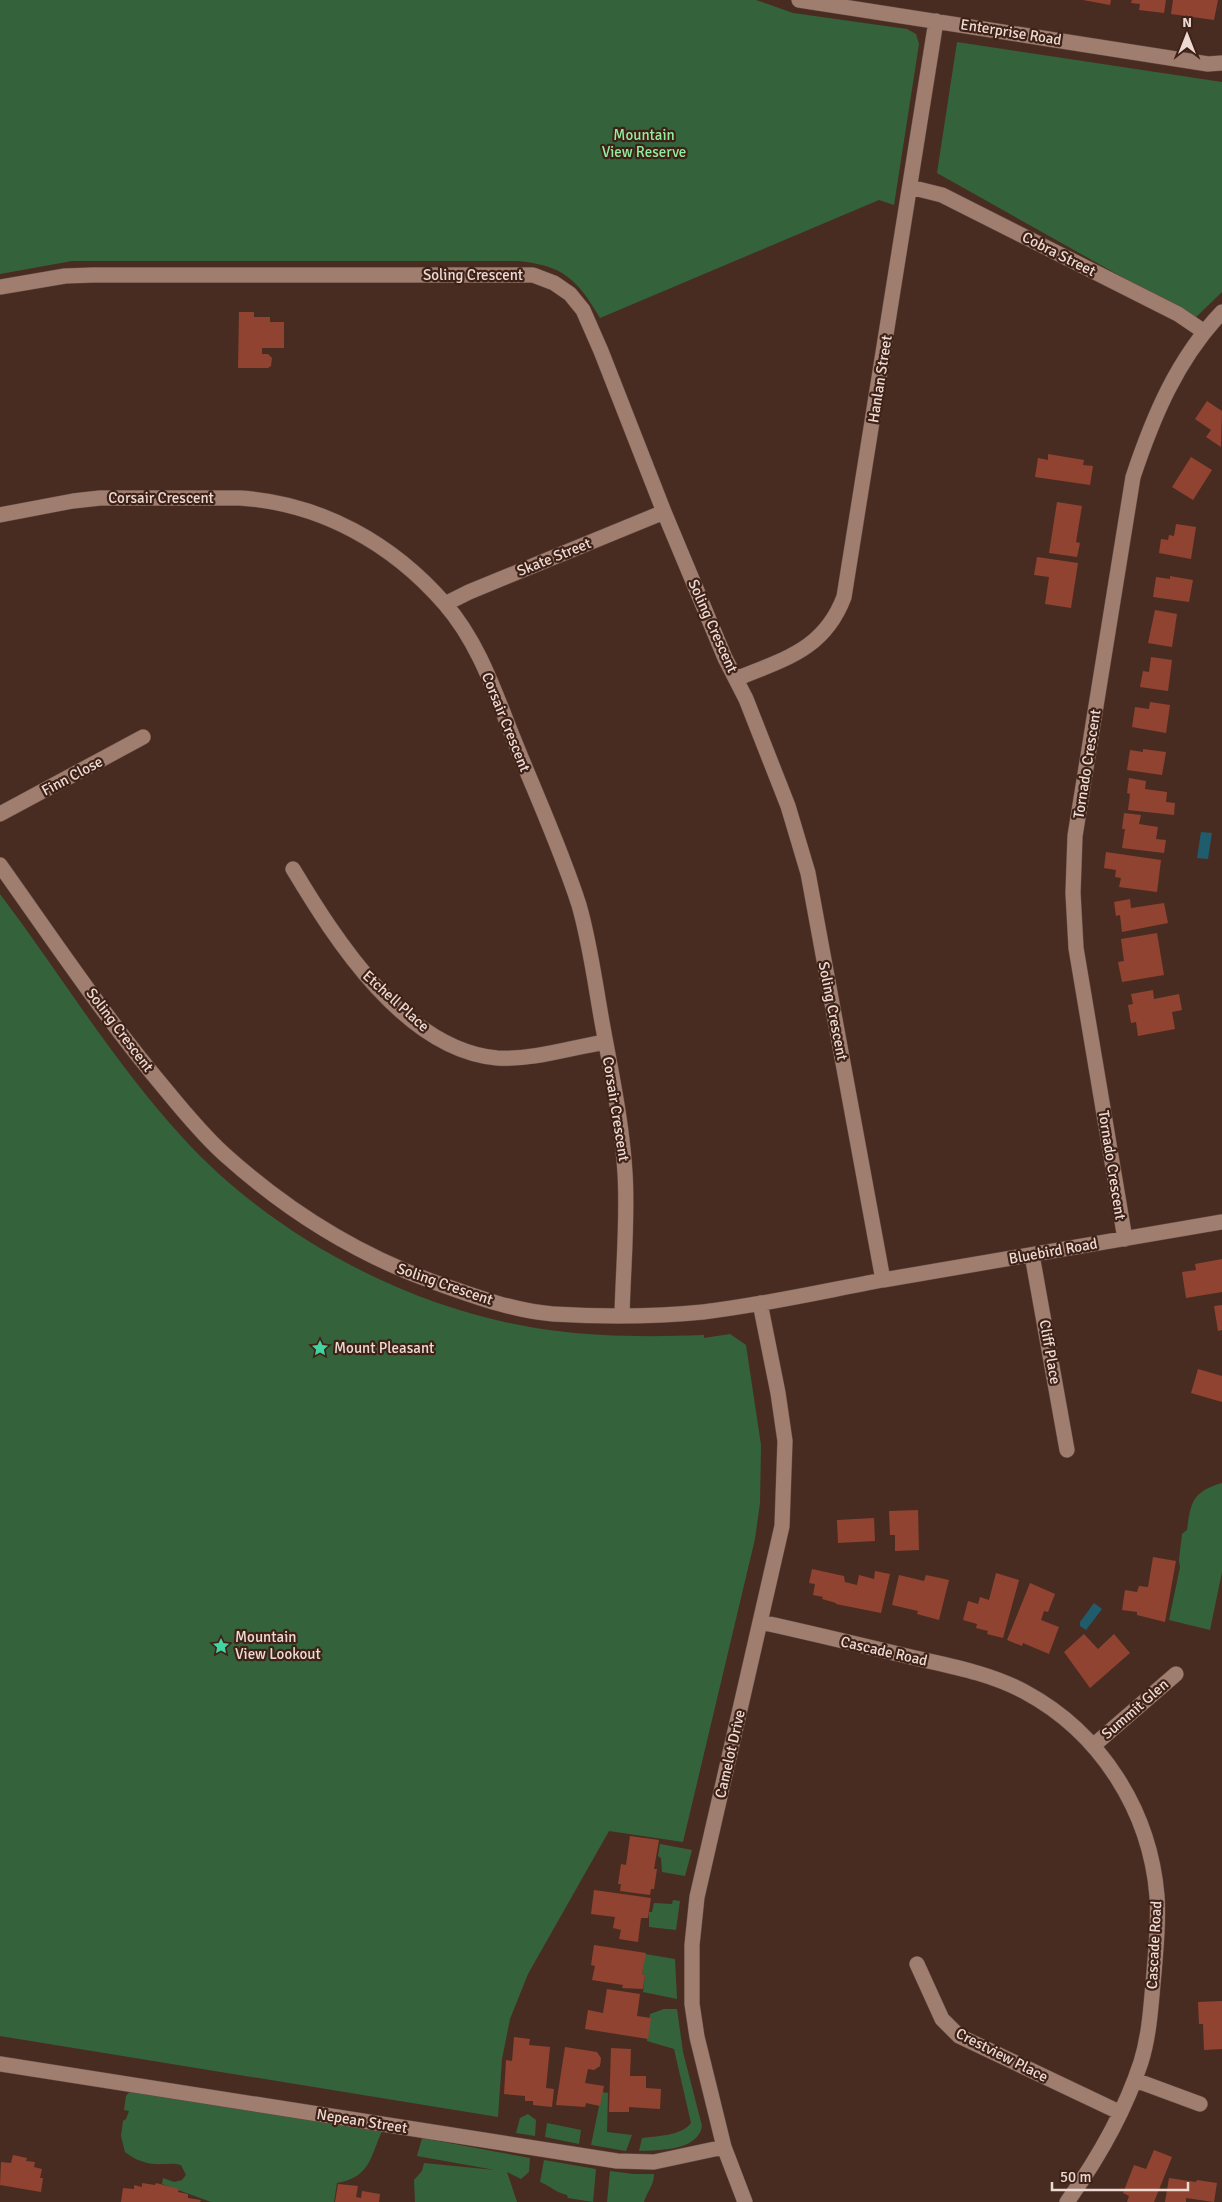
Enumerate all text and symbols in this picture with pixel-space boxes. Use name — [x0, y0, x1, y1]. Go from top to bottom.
north arrow — [1162, 10, 1212, 60]
text: N — [1182, 14, 1192, 31]
street label: Enterprise Road — [959, 15, 1063, 49]
park label: Mountain View Reserve — [602, 126, 686, 161]
street label: Cobra Street — [1019, 228, 1099, 280]
street label: Soling Crescent — [423, 266, 523, 284]
street label: Hanlan Street — [864, 334, 896, 424]
street label: Corsair Crescent — [108, 489, 214, 507]
street label: Skate Street — [514, 534, 594, 580]
street label: Soling Crescent — [684, 577, 742, 675]
street label: Corsair Crescent — [478, 670, 534, 774]
street label: Tornado Crescent — [1069, 708, 1105, 820]
street label: Finn Close — [38, 752, 106, 800]
street label: Soling Crescent — [815, 960, 851, 1062]
street label: Etchell Place — [359, 966, 433, 1036]
street label: Soling Crescent — [83, 985, 157, 1075]
street label: Corsair Crescent — [599, 1055, 633, 1163]
street label: Tornado Crescent — [1094, 1109, 1130, 1221]
street label: Bluebird Road — [1007, 1234, 1099, 1268]
street label: Soling Crescent — [395, 1259, 495, 1309]
street label: Cliff Place — [1035, 1318, 1065, 1386]
place icon: Mount Pleasant — [310, 1338, 330, 1358]
place label: Mount Pleasant — [334, 1339, 434, 1357]
place label: Mountain View Lookout — [235, 1628, 321, 1663]
street label: Cascade Road — [839, 1632, 929, 1670]
place icon: Mountain View Lookout — [211, 1636, 231, 1656]
street label: Summit Glen — [1098, 1675, 1172, 1743]
street label: Camelot Drive — [711, 1708, 749, 1800]
street label: Cascade Road — [1143, 1900, 1165, 1990]
street label: Crestview Place — [953, 2024, 1051, 2086]
street label: Nepean Street — [315, 2105, 409, 2137]
scale bar — [1052, 2160, 1188, 2192]
text: 50 m — [1060, 2168, 1091, 2186]

